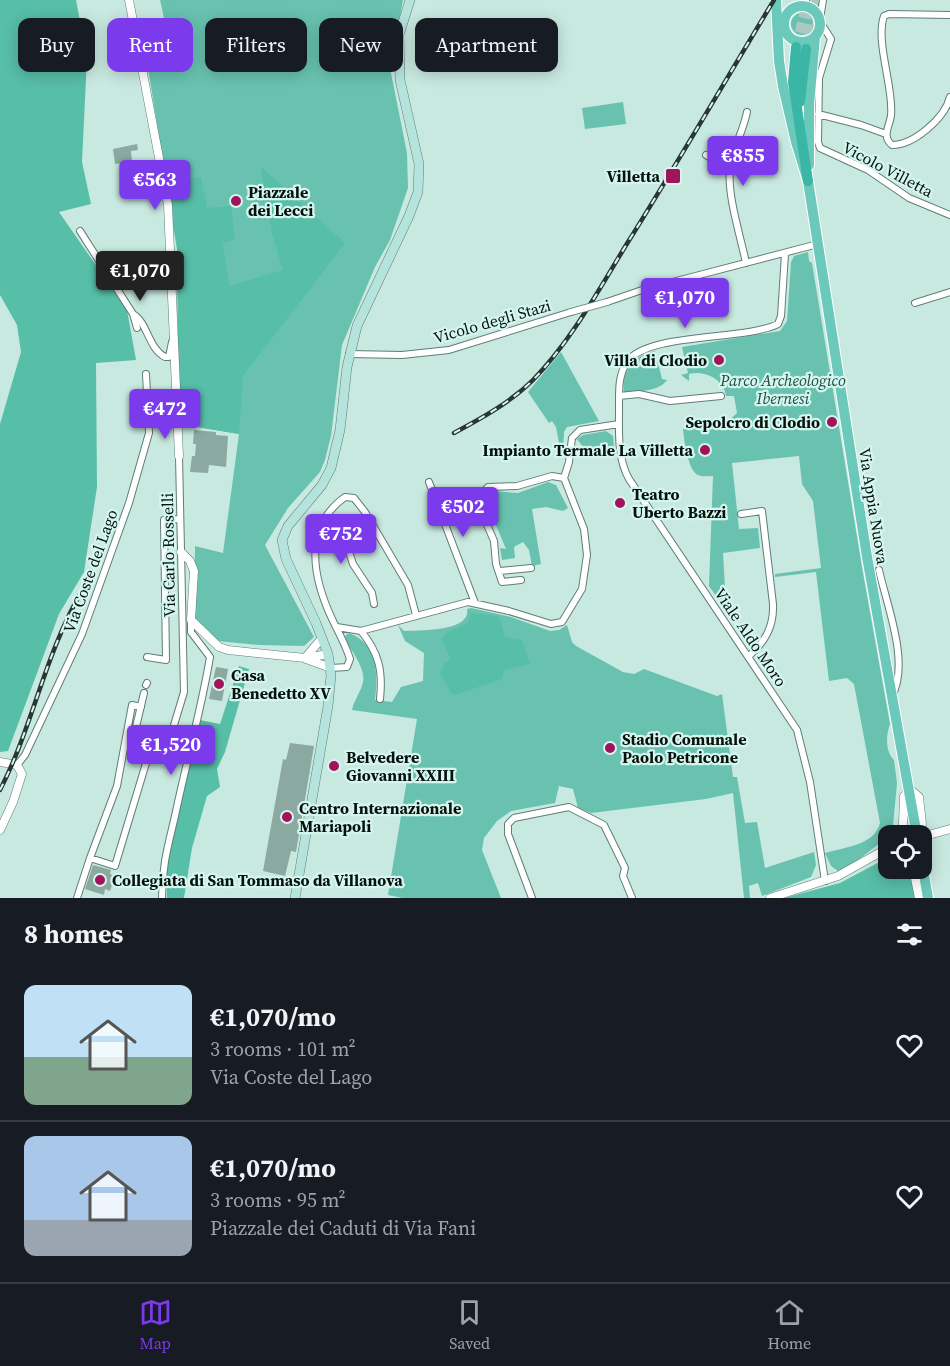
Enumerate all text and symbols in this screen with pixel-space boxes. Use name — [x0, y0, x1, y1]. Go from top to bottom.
chip: Buy — [18, 18, 95, 72]
chip: Rent — [107, 18, 193, 72]
chip: Filters — [205, 18, 307, 72]
chip: New — [319, 18, 403, 72]
chip: Apartment — [415, 18, 558, 72]
pin: €855 — [707, 136, 779, 187]
street label: Vicolo Villetta — [839, 136, 938, 203]
text: €855 — [721, 141, 765, 169]
pin: €563 — [119, 160, 191, 211]
text: €563 — [133, 165, 177, 193]
place label: Villetta — [606, 165, 661, 187]
marker: Villetta — [664, 167, 682, 185]
place label: Piazzale dei Lecci — [248, 181, 313, 221]
marker: Piazzale dei Lecci — [229, 194, 243, 208]
pin: €1,070 — [91, 251, 189, 302]
text: €1,070 — [110, 256, 170, 284]
pin: €1,070 — [636, 278, 734, 329]
text: €1,070 — [655, 283, 715, 311]
street label: Vicolo degli Stazi — [431, 294, 553, 348]
place label: Villa di Clodio — [604, 349, 707, 371]
marker: Villa di Clodio — [712, 353, 726, 367]
park label: Parco Archeologico Ibernesi — [719, 369, 846, 409]
pin: €472 — [129, 389, 201, 440]
text: €472 — [143, 394, 187, 422]
place label: Sepolcro di Clodio — [685, 411, 820, 433]
marker: Sepolcro di Clodio — [825, 415, 839, 429]
place label: Impianto Termale La Villetta — [482, 439, 693, 461]
marker: Impianto Termale La Villetta — [698, 443, 712, 457]
street label: Via Appia Nuova — [854, 446, 894, 567]
place label: Teatro Uberto Bazzi — [632, 483, 726, 523]
pin: €502 — [427, 487, 499, 538]
street label: Via Carlo Rosselli — [156, 492, 180, 617]
text: €502 — [441, 492, 485, 520]
marker: Teatro Uberto Bazzi — [613, 496, 627, 510]
street label: Via Coste del Lago — [57, 506, 123, 636]
pin: €752 — [305, 514, 377, 565]
text: €752 — [319, 519, 363, 547]
street label: Viale Aldo Moro — [710, 583, 792, 691]
place label: Casa Benedetto XV — [231, 664, 331, 704]
marker: Casa Benedetto XV — [212, 677, 226, 691]
pin: €1,520 — [122, 725, 220, 776]
place label: Stadio Comunale Paolo Petricone — [622, 728, 747, 768]
text: €1,520 — [141, 730, 201, 758]
marker: Stadio Comunale Paolo Petricone — [603, 741, 617, 755]
place label: Belvedere Giovanni XXIII — [346, 746, 455, 786]
marker: Belvedere Giovanni XXIII — [327, 759, 341, 773]
place label: Centro Internazionale Mariapoli — [299, 797, 461, 837]
marker: Centro Internazionale Mariapoli — [280, 810, 294, 824]
map controls — [878, 825, 932, 879]
button: locate — [878, 825, 932, 879]
place label: Collegiata di San Tommaso da Villanova — [112, 869, 403, 891]
marker: Collegiata di San Tommaso da Villanova — [93, 873, 107, 887]
text: 8 homes — [24, 916, 123, 952]
icon: filters — [893, 918, 926, 951]
text: €1,070/mo — [210, 999, 336, 1035]
icon: home — [72, 1009, 144, 1081]
icon: heart — [893, 1029, 926, 1062]
text: 3 rooms · 101 m² — [210, 1035, 356, 1063]
text: Via Coste del Lago — [210, 1063, 372, 1091]
text: €1,070/mo — [210, 1150, 336, 1186]
icon: home — [72, 1160, 144, 1232]
icon: heart — [893, 1180, 926, 1213]
text: 3 rooms · 95 m² — [210, 1186, 346, 1214]
text: Piazzale dei Caduti di Via Fani — [210, 1214, 476, 1242]
tab: Map — [139, 1296, 172, 1354]
tab: Saved — [449, 1296, 490, 1354]
tab: Home — [768, 1296, 811, 1354]

